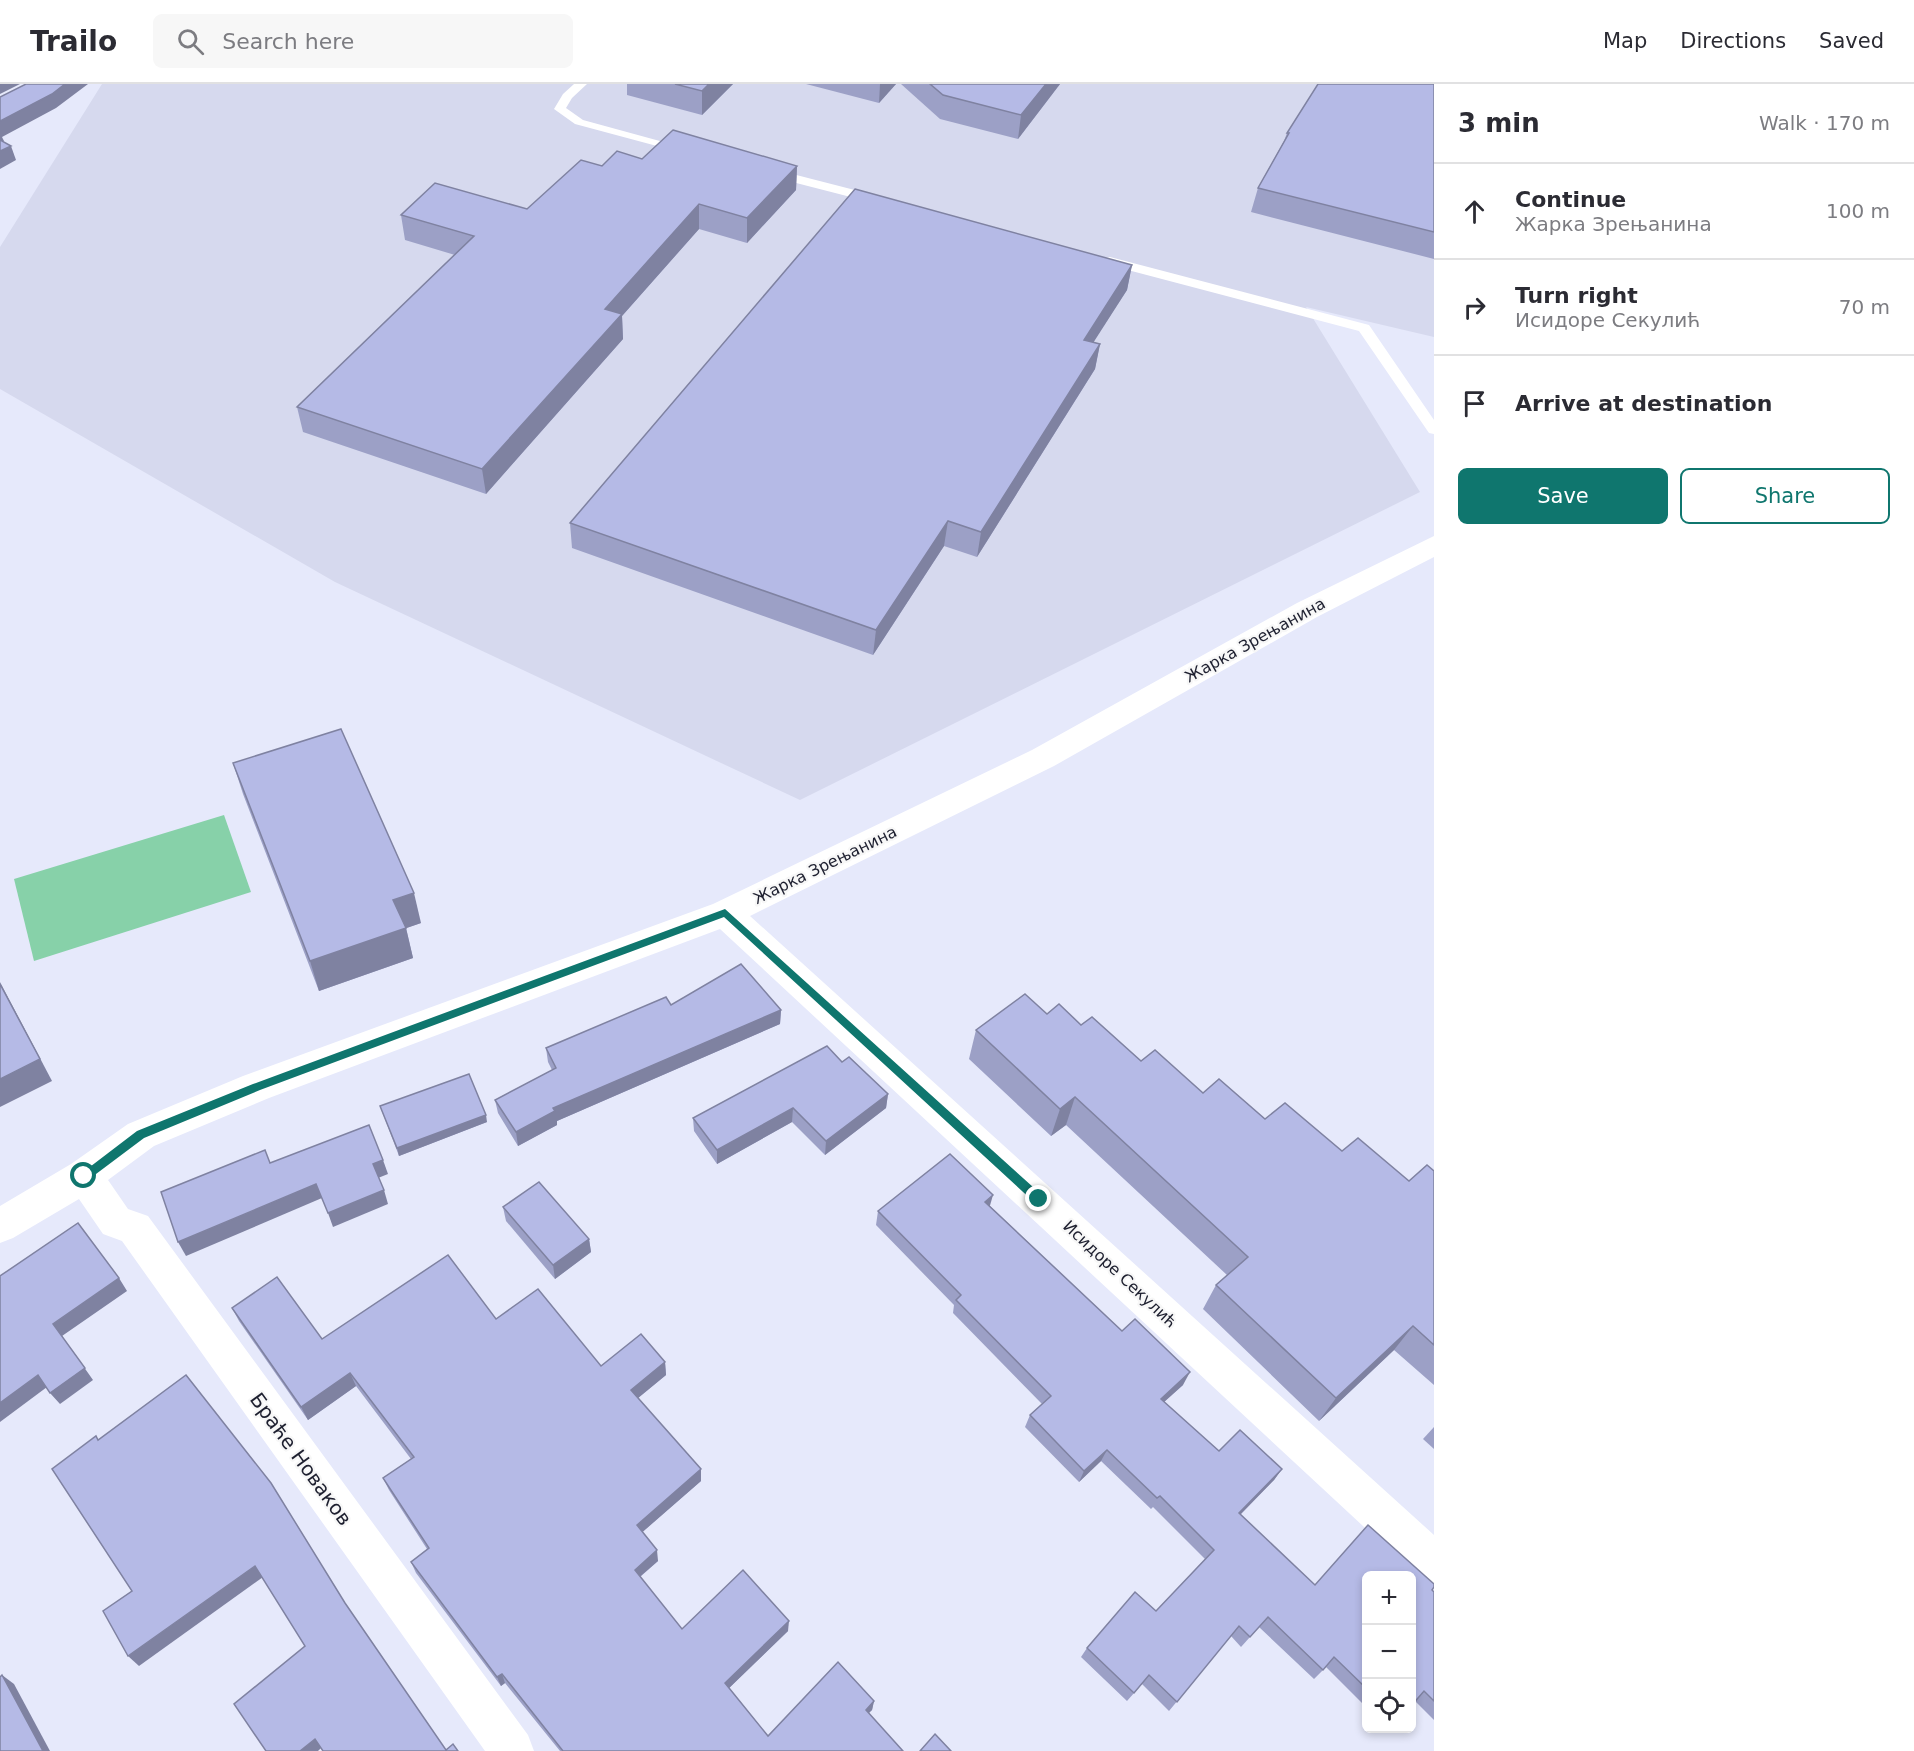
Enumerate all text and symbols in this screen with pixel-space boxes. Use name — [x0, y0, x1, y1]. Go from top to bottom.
search box — [153, 14, 573, 68]
text: Trailo — [30, 25, 117, 58]
icon: search — [174, 25, 207, 58]
text: Search here — [222, 29, 354, 54]
text: Map — [1603, 29, 1647, 53]
text: Directions — [1680, 29, 1786, 53]
text: Saved — [1819, 29, 1884, 53]
text: 3 min — [1458, 108, 1540, 138]
text: Walk · 170 m — [1759, 111, 1890, 135]
text: Continue — [1515, 187, 1626, 212]
icon: ahead — [1458, 195, 1491, 228]
text: 100 m — [1826, 199, 1890, 223]
text: Жарка Зрењанина — [1515, 212, 1712, 236]
text: Turn right — [1515, 283, 1638, 308]
icon: right — [1458, 291, 1491, 324]
text: 70 m — [1839, 295, 1890, 319]
text: Исидоре Секулић — [1515, 308, 1700, 332]
icon: arrive — [1458, 387, 1491, 420]
text: Arrive at destination — [1515, 391, 1772, 416]
button: Save — [1458, 468, 1668, 524]
button: Share — [1680, 468, 1890, 524]
street label: Жарка Зрењанина — [1182, 594, 1328, 686]
street label: Жарка Зрењанина — [750, 822, 900, 908]
route start — [70, 1162, 96, 1188]
route end — [1025, 1185, 1051, 1211]
street label: Исидоре Секулић — [1059, 1216, 1181, 1332]
street label: Браће Новаков — [245, 1388, 357, 1530]
map controls — [1362, 1571, 1416, 1733]
button: + — [1362, 1571, 1416, 1625]
button: − — [1362, 1625, 1416, 1679]
button: locate — [1362, 1679, 1416, 1733]

